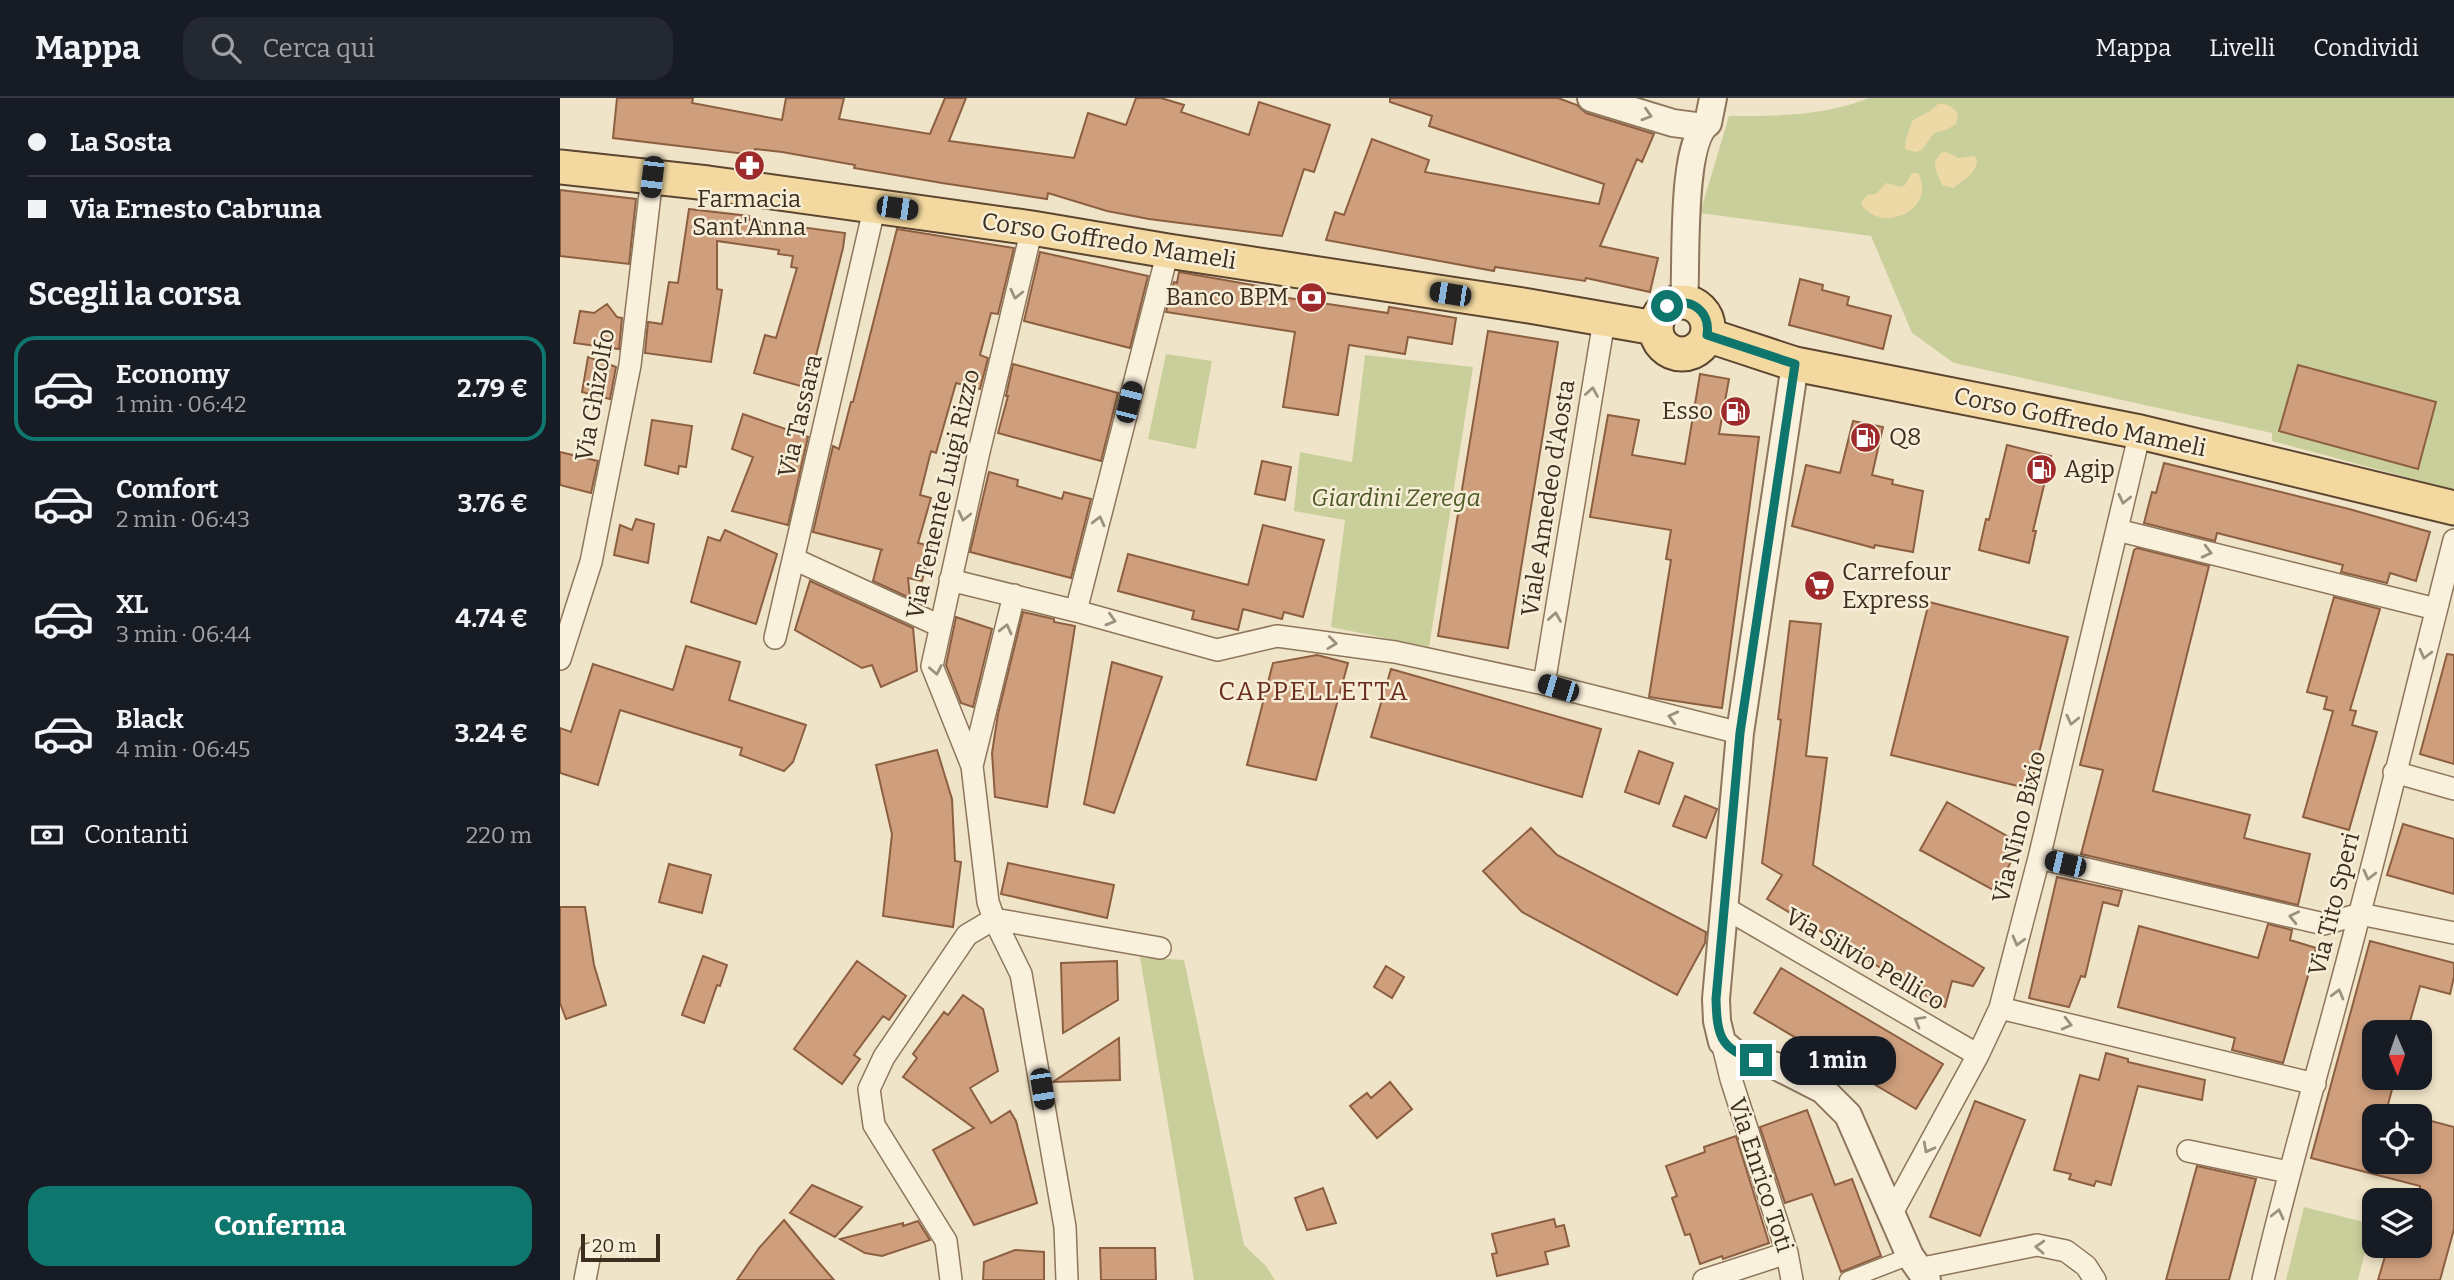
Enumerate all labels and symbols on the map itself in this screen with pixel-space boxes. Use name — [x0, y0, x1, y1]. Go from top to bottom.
one-way arrow — [1640, 107, 1652, 121]
pharmacy icon: Farmacia Sant'Anna — [732, 148, 766, 182]
car — [640, 155, 665, 199]
place label: Farmacia Sant'Anna — [692, 185, 806, 241]
car — [875, 195, 920, 221]
street label: Corso Goffredo Mameli — [980, 207, 1238, 275]
bank icon: Banco BPM — [1295, 280, 1329, 314]
car — [1428, 280, 1473, 308]
place label: Banco BPM — [1165, 283, 1289, 311]
one-way arrow — [1010, 288, 1024, 300]
route start — [1651, 290, 1683, 322]
street label: Via Ghizolfo — [570, 327, 620, 463]
street label: Via Tassara — [772, 352, 828, 480]
street label: Via Tenente Luigi Rizzo — [901, 366, 985, 622]
street label: Viale Amedeo d'Aosta — [1515, 378, 1581, 618]
car — [1114, 379, 1145, 425]
street label: Corso Goffredo Mameli — [1951, 382, 2209, 462]
one-way arrow — [1584, 386, 1599, 398]
fuel station icon: Esso — [1719, 394, 1753, 428]
place label: Esso — [1662, 397, 1713, 425]
fuel station icon: Q8 — [1849, 420, 1883, 454]
place label: Q8 — [1889, 423, 1922, 451]
fuel station icon: Agip — [2024, 452, 2058, 486]
place label: Agip — [2064, 455, 2115, 483]
park label: Giardini Zerega — [1311, 484, 1481, 512]
one-way arrow — [2118, 493, 2133, 505]
one-way arrow — [958, 510, 972, 522]
one-way arrow — [1091, 515, 1105, 527]
one-way arrow — [2201, 544, 2213, 558]
place label: Carrefour Express — [1842, 558, 1951, 614]
supermarket icon: Carrefour Express — [1802, 569, 1836, 603]
one-way arrow — [1547, 611, 1562, 623]
one-way arrow — [1105, 612, 1117, 627]
one-way arrow — [997, 623, 1012, 635]
one-way arrow — [1326, 636, 1338, 651]
one-way arrow — [2419, 648, 2433, 660]
one-way arrow — [928, 665, 943, 676]
car — [1535, 672, 1582, 704]
district label: CAPPELLETTA — [1218, 676, 1410, 707]
one-way arrow — [1668, 711, 1680, 725]
one-way arrow — [2066, 714, 2080, 726]
street label: Via Nino Bixio — [1987, 748, 2051, 906]
street label: Via Tito Speri — [2303, 830, 2365, 978]
car — [2043, 849, 2088, 879]
one-way arrow — [2363, 869, 2377, 881]
street label: Via Silvio Pellico — [1780, 902, 1950, 1016]
one-way arrow — [2288, 911, 2300, 925]
one-way arrow — [2012, 935, 2026, 947]
one-way arrow — [2330, 988, 2345, 1000]
one-way arrow — [1913, 1016, 1926, 1029]
one-way arrow — [2061, 1016, 2073, 1030]
north arrow — [2362, 1020, 2432, 1090]
callout: 1 min — [1780, 1035, 1896, 1084]
route end — [1740, 1044, 1772, 1076]
car — [1029, 1067, 1056, 1111]
street label: Via Enrico Toti — [1723, 1094, 1799, 1256]
one-way arrow — [1922, 1141, 1936, 1154]
one-way arrow — [2270, 1208, 2285, 1220]
scale bar — [581, 1231, 660, 1263]
one-way arrow — [2034, 1240, 2045, 1255]

